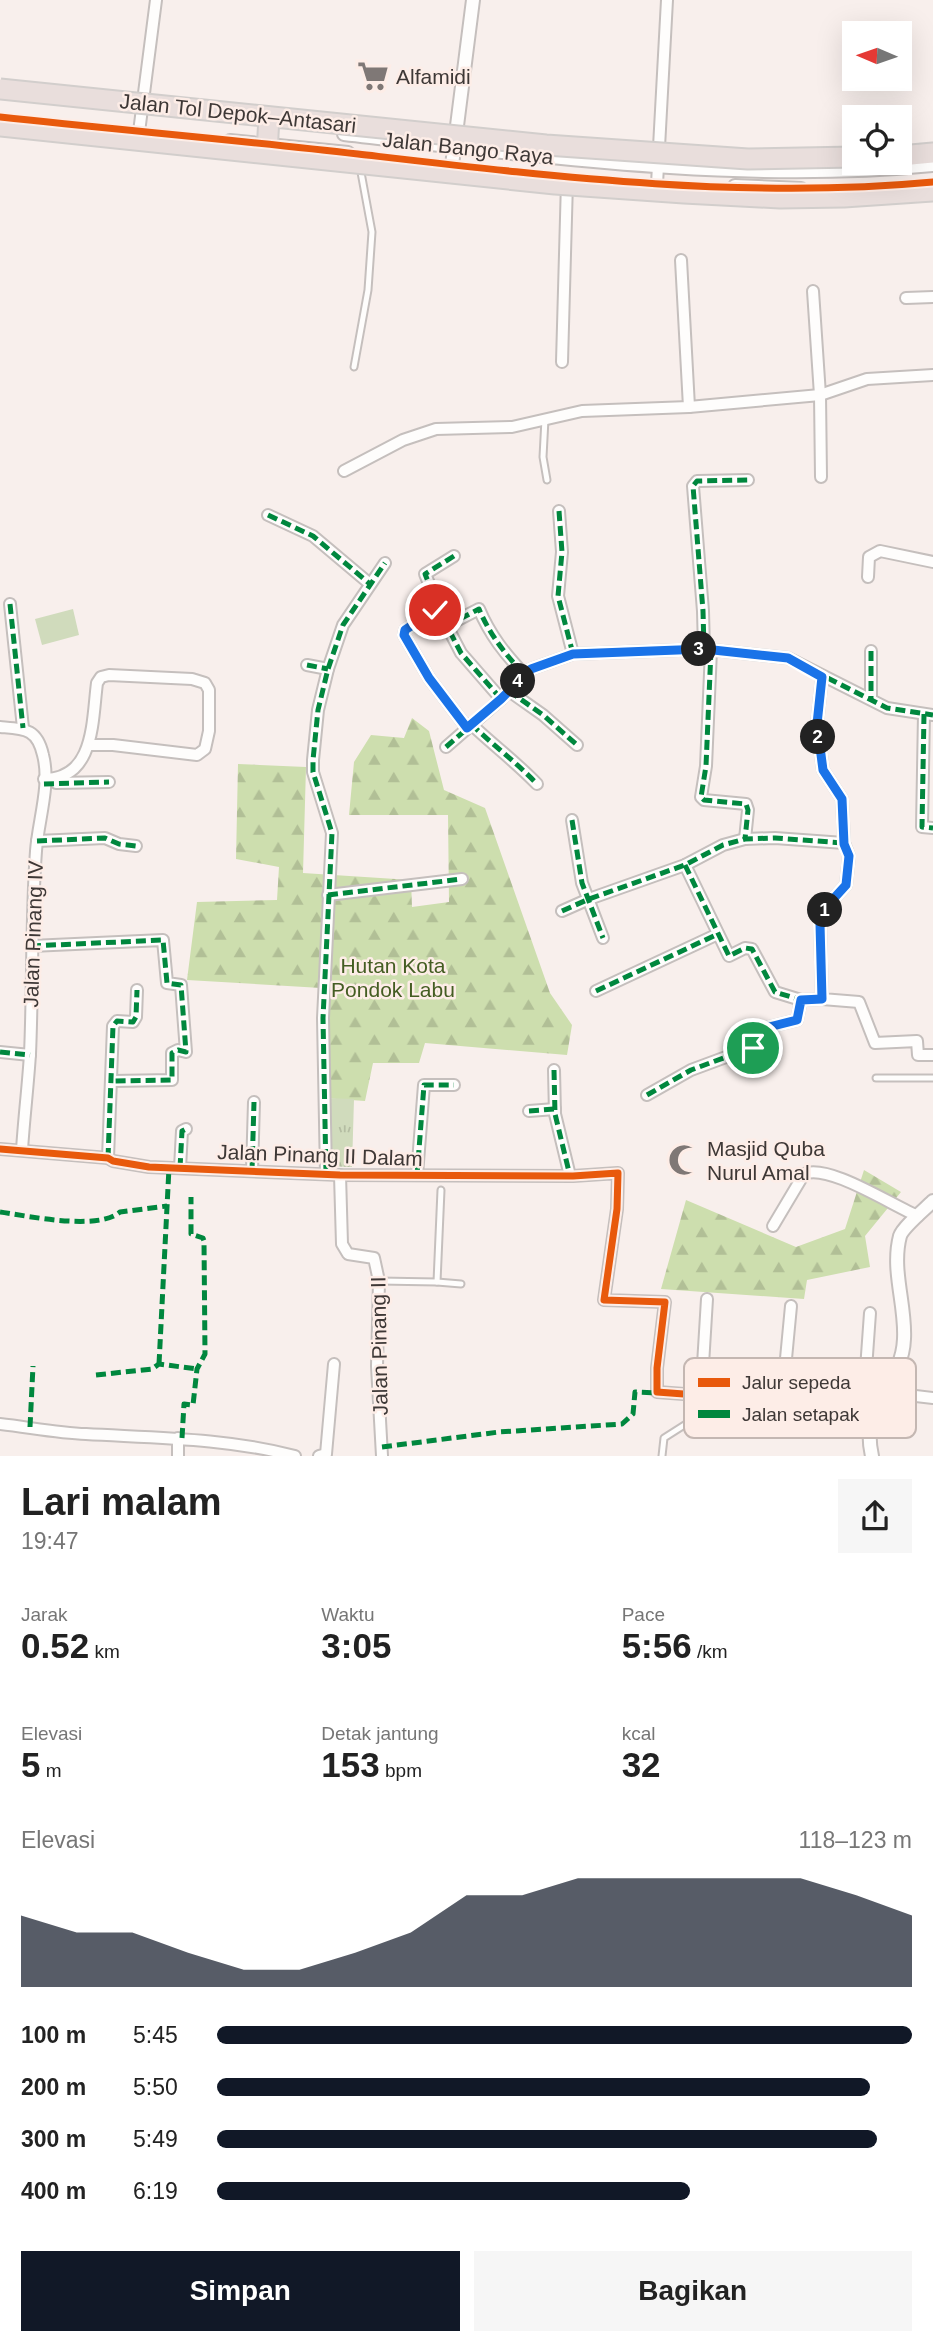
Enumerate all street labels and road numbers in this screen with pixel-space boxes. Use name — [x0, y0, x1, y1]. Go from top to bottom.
street label: Jalan Tol Depok–Antasari — [119, 89, 357, 137]
street label: Jalan Bango Raya — [381, 128, 555, 168]
street label: Jalan Pinang IV — [19, 860, 47, 1008]
street label: Jalan Pinang II Dalam — [217, 1140, 423, 1170]
street label: Jalan Pinang II — [366, 1276, 392, 1416]

